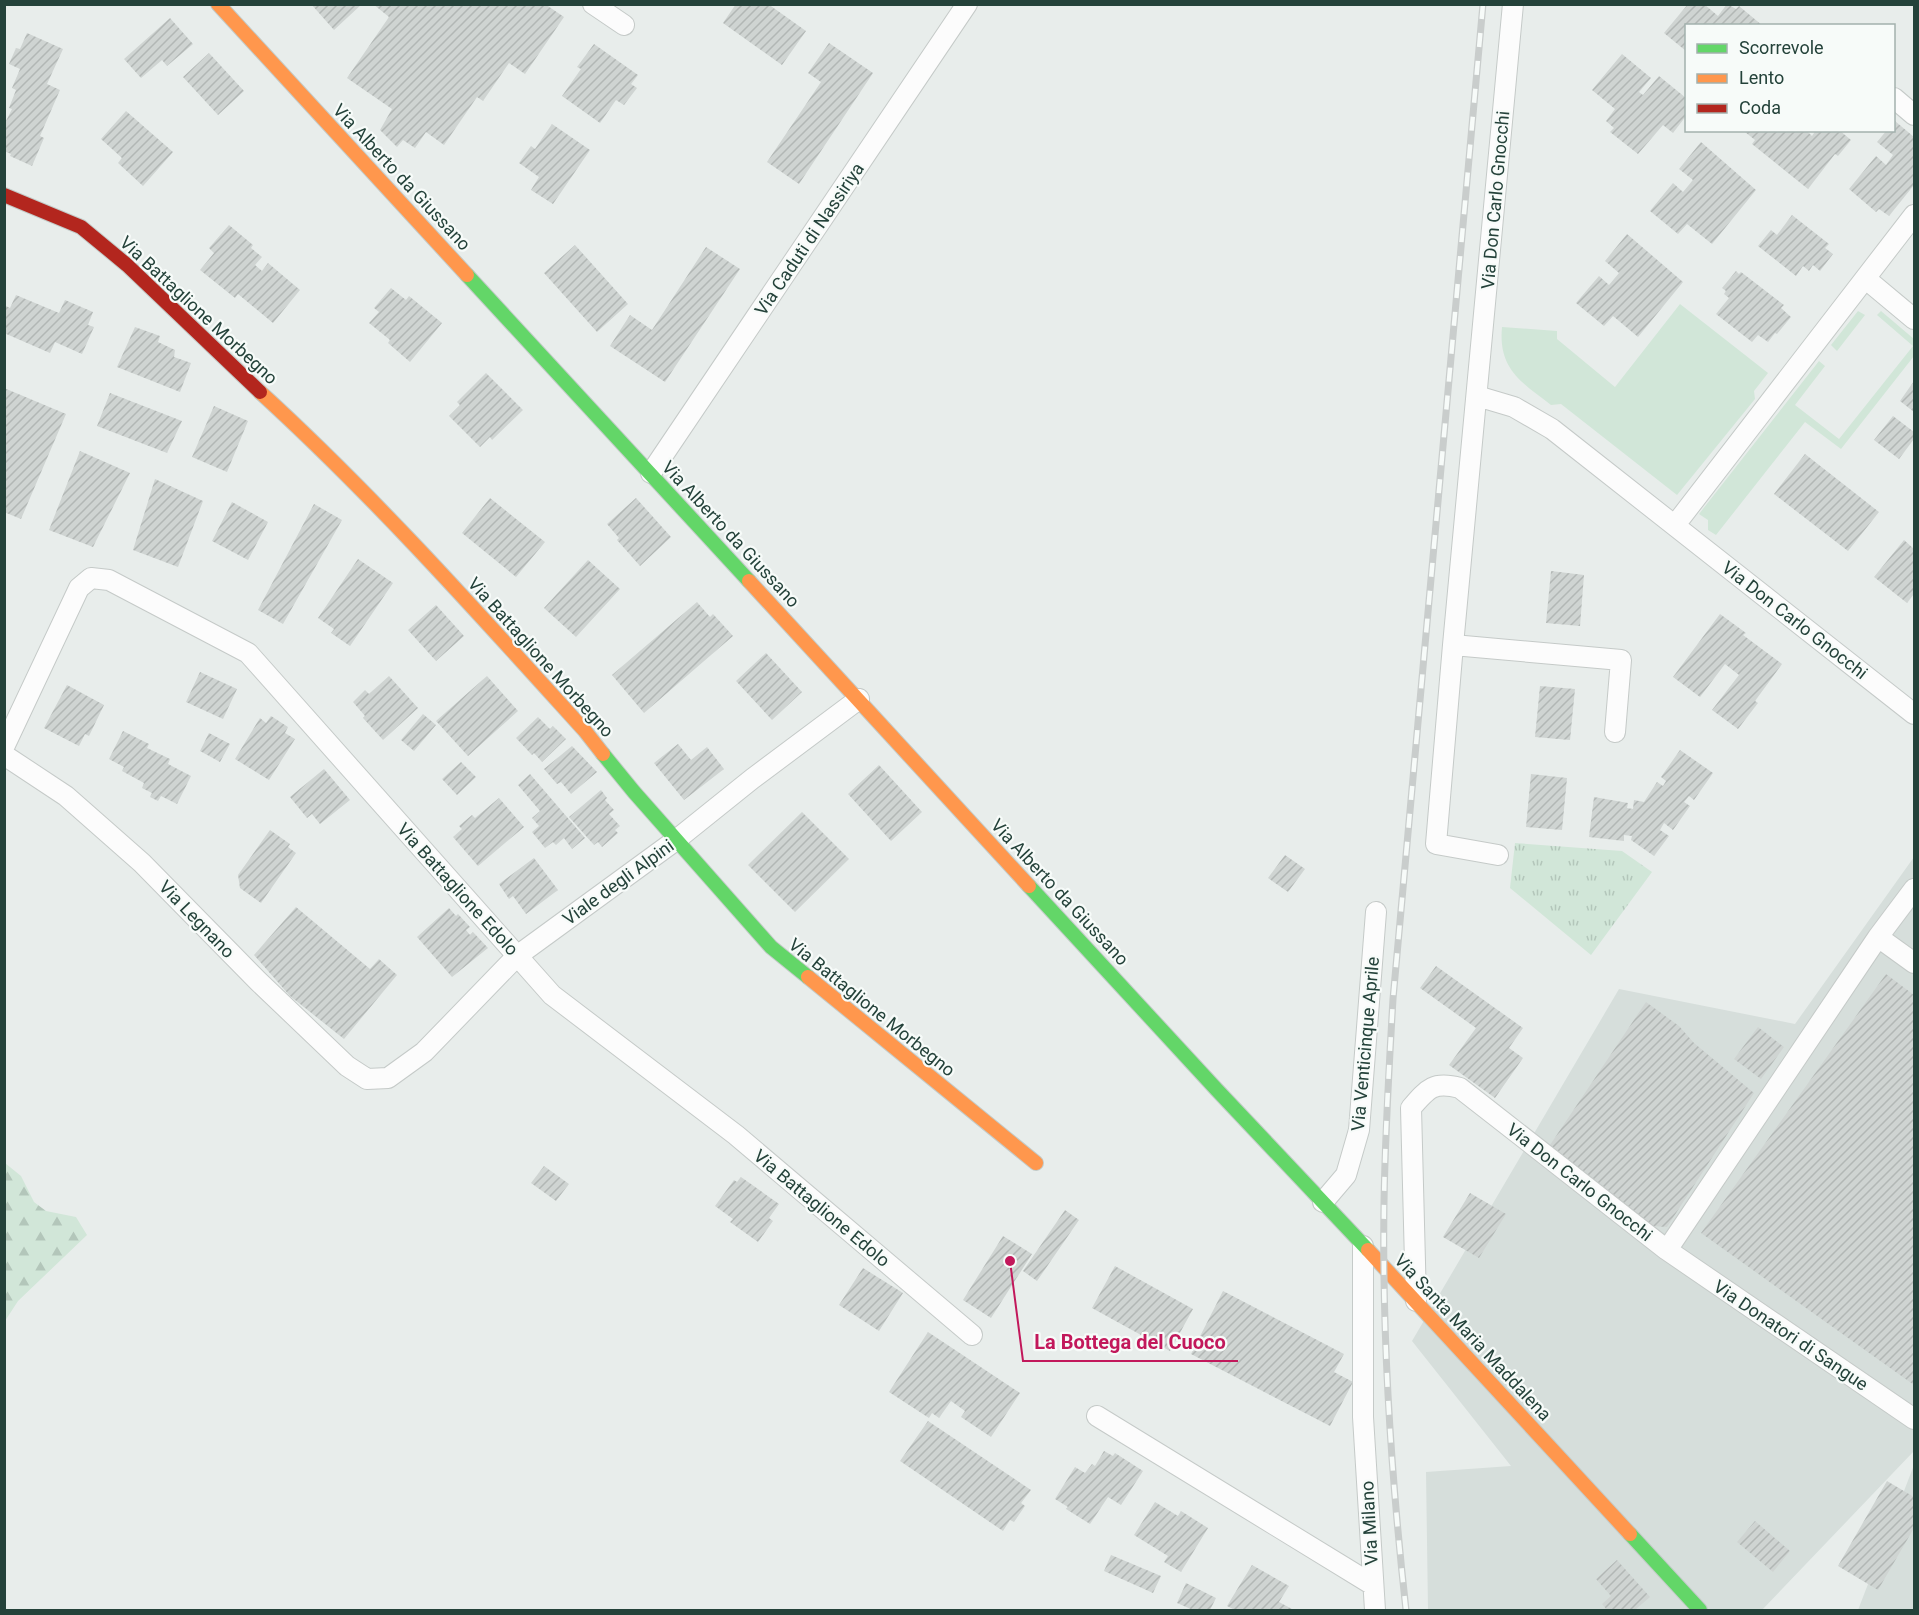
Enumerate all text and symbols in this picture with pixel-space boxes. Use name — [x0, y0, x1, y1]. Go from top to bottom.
legend — [1685, 24, 1895, 132]
text: Scorrevole — [1739, 37, 1824, 58]
text: Lento — [1739, 67, 1784, 88]
text: Coda — [1739, 97, 1781, 118]
street label: Via Alberto da Giussano — [329, 99, 475, 255]
street label: Via Don Carlo Gnocchi — [1477, 110, 1513, 290]
street label: Via Caduti di Nassiriya — [750, 159, 868, 319]
street label: Via Battaglione Morbegno — [116, 231, 282, 389]
street label: Via Alberto da Giussano — [658, 456, 804, 612]
street label: Via Don Carlo Gnocchi — [1718, 557, 1872, 683]
street label: Via Battaglione Morbegno — [464, 573, 618, 741]
street label: Via Alberto da Giussano — [987, 814, 1133, 970]
street label: Via Battaglione Edolo — [393, 818, 523, 960]
street label: Viale degli Alpini — [558, 835, 678, 929]
street label: Via Legnano — [155, 876, 239, 962]
street label: Via Battaglione Morbegno — [785, 933, 959, 1081]
street label: Via Venticinque Aprile — [1347, 956, 1383, 1132]
street label: Via Don Carlo Gnocchi — [1503, 1119, 1657, 1245]
street label: Via Battaglione Edolo — [750, 1145, 894, 1271]
street label: Via Santa Maria Maddalena — [1390, 1249, 1556, 1425]
street label: Via Donatori di Sangue — [1710, 1275, 1872, 1395]
callout: La Bottega del Cuoco — [1023, 1323, 1238, 1361]
text: La Bottega del Cuoco — [1034, 1330, 1226, 1354]
street label: Via Milano — [1356, 1480, 1382, 1566]

